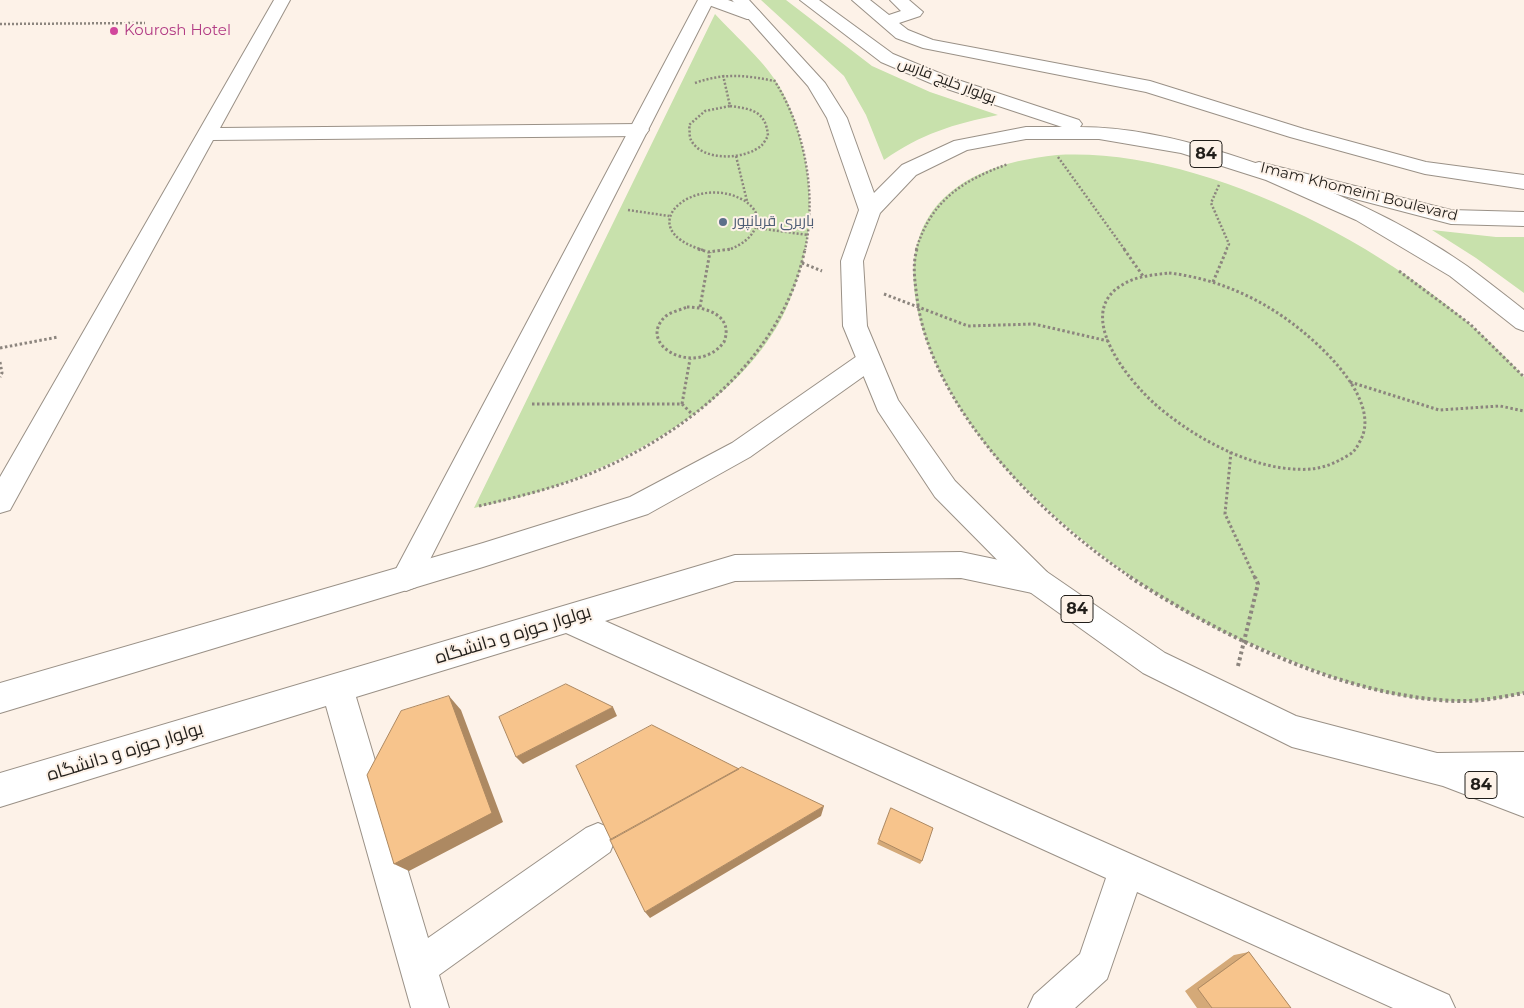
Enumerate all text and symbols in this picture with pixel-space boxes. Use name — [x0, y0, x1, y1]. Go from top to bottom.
place label: Kourosh Hotel — [124, 22, 231, 40]
marker: Kourosh Hotel — [108, 25, 120, 37]
street label: بولوار خلیج فارس — [895, 54, 999, 108]
road number: 84 — [1190, 140, 1222, 168]
street label: Imam Khomeini Boulevard — [1258, 159, 1460, 225]
place label: باربری قربانپور — [733, 213, 814, 231]
marker: باربری قربانپور — [717, 216, 729, 228]
road number: 84 — [1061, 596, 1093, 622]
street label: بولوار حوزه و دانشگاه — [432, 601, 594, 669]
street label: بولوار حوزه و دانشگاه — [44, 718, 206, 786]
road number: 84 — [1465, 772, 1497, 798]

